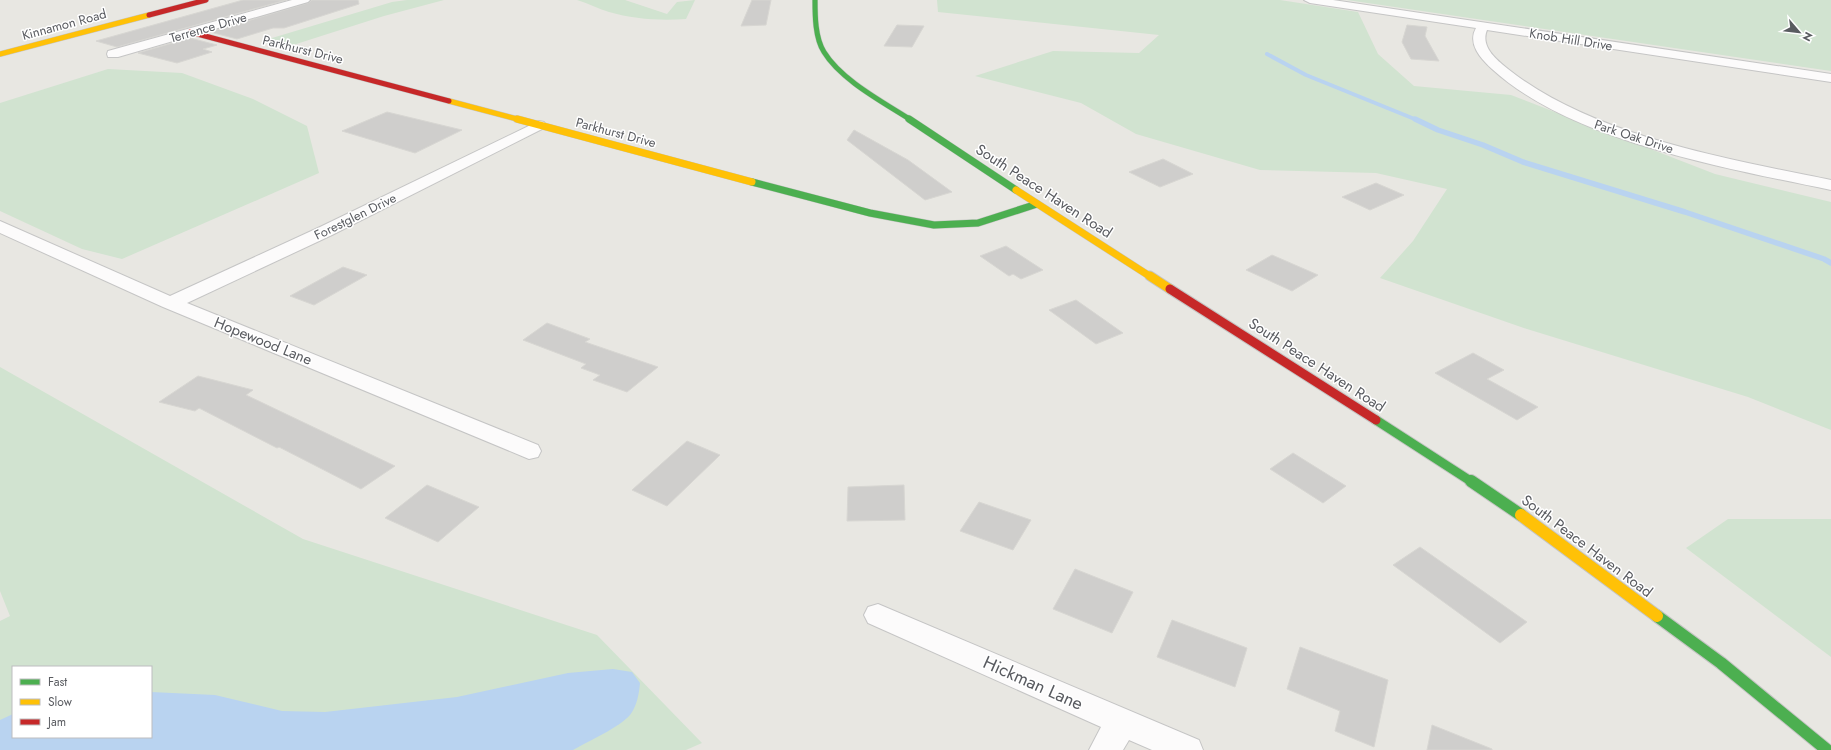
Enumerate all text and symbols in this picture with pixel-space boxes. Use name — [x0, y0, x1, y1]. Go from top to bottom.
street label: Kinnamon Road — [20, 4, 108, 45]
street label: Terrence Drive — [167, 7, 249, 48]
north arrow — [1779, 12, 1819, 52]
street label: Knob Hill Drive — [1528, 24, 1614, 55]
text: N — [1799, 29, 1817, 44]
street label: Parkhurst Drive — [261, 30, 345, 69]
street label: Parkhurst Drive — [574, 113, 658, 152]
street label: Park Oak Drive — [1592, 115, 1676, 158]
street label: South Peace Haven Road — [971, 138, 1117, 244]
street label: Forestglen Drive — [311, 188, 400, 245]
street label: Hopewood Lane — [211, 311, 316, 371]
street label: South Peace Haven Road — [1244, 312, 1390, 418]
street label: South Peace Haven Road — [1517, 489, 1657, 603]
street label: Hickman Lane — [979, 649, 1087, 717]
legend — [12, 666, 152, 738]
text: Fast — [48, 673, 67, 691]
text: Slow — [48, 693, 73, 711]
text: Jam — [46, 713, 66, 731]

